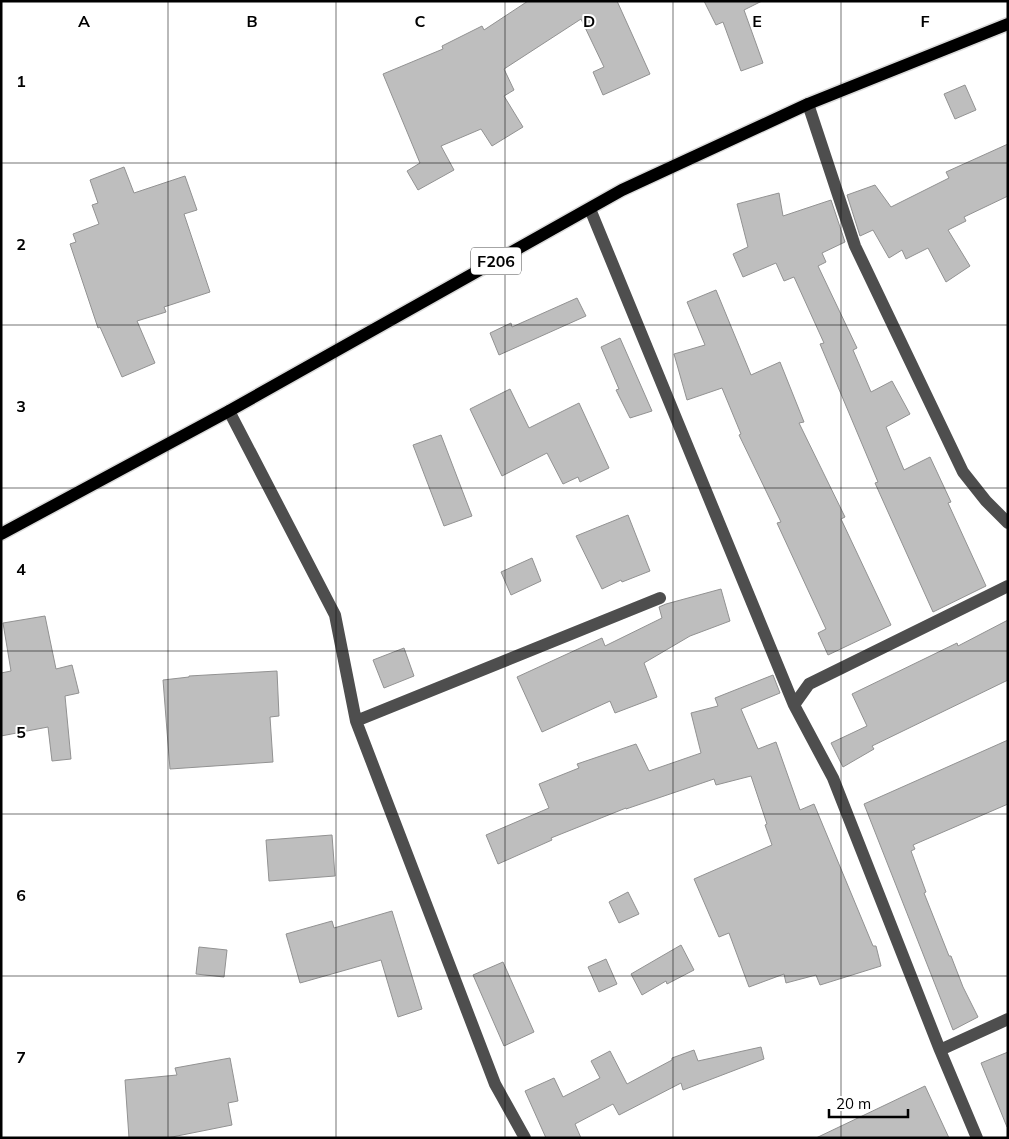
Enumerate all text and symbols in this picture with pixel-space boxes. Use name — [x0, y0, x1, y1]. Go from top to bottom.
text: A — [78, 11, 90, 31]
text: B — [246, 11, 258, 31]
text: C — [415, 11, 426, 31]
text: D — [583, 11, 595, 31]
text: E — [752, 11, 762, 31]
text: F — [920, 11, 930, 31]
text: 1 — [16, 71, 26, 91]
text: 2 — [16, 234, 26, 254]
road number: F206 — [471, 248, 521, 274]
text: 3 — [16, 396, 26, 416]
text: 4 — [16, 559, 26, 579]
text: 5 — [16, 722, 26, 742]
text: 6 — [16, 885, 26, 905]
text: 7 — [16, 1047, 26, 1067]
scale bar — [829, 1086, 908, 1118]
text: 20 m — [836, 1094, 871, 1113]

